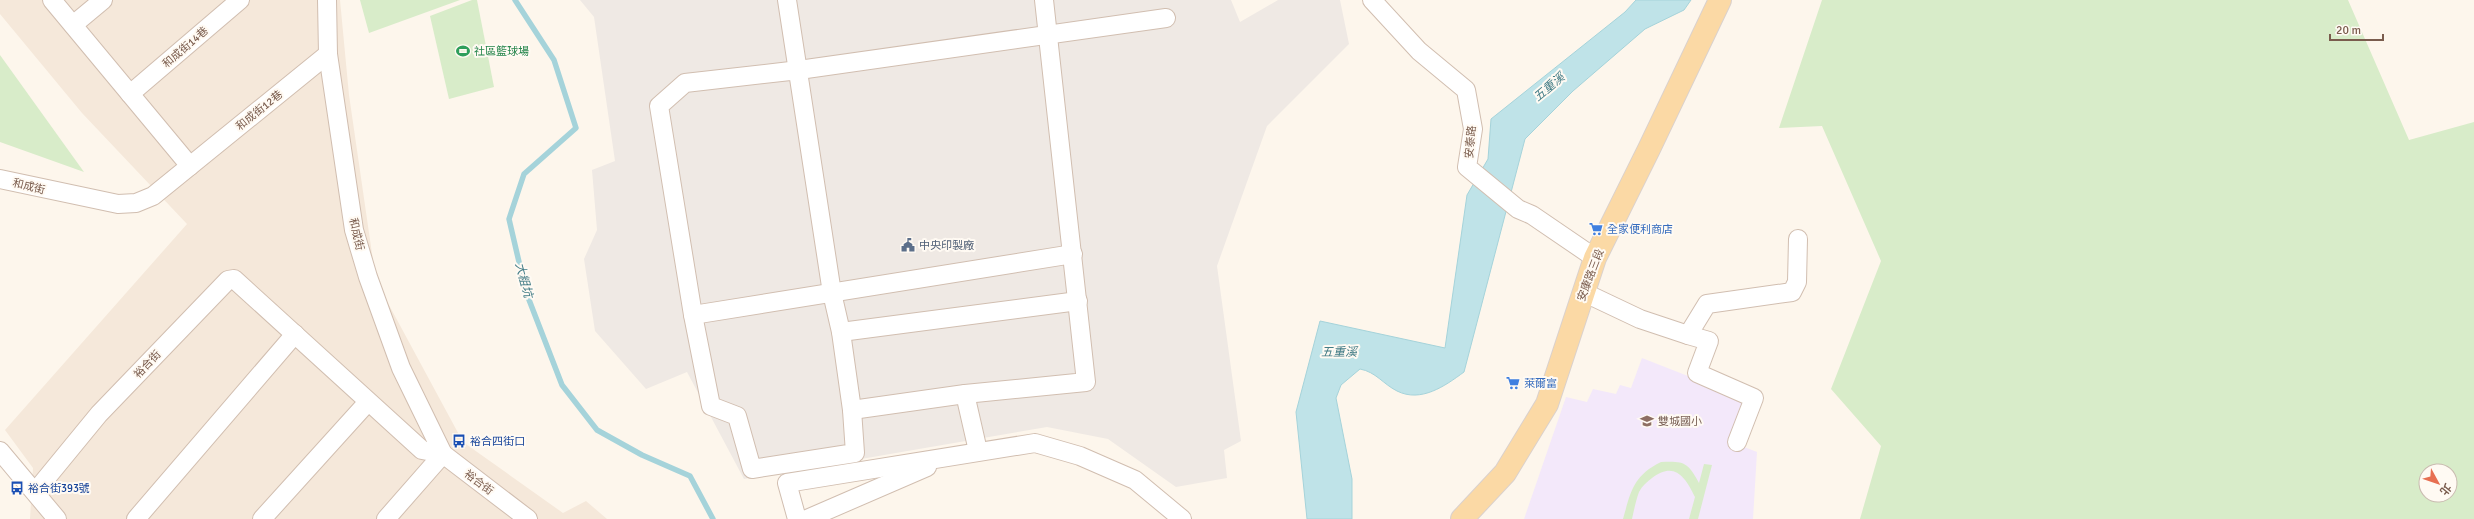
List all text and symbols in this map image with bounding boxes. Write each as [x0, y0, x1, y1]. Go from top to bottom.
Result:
scale bar [2330, 16, 2383, 42]
text: 20 m [2336, 23, 2361, 38]
street label: 和成街14巷 [160, 24, 211, 71]
sports icon: 社區籃球場 [455, 43, 471, 59]
place label: 社區籃球場 [474, 45, 529, 58]
water label: 五重溪 [1531, 69, 1569, 105]
street label: 和成街12巷 [234, 88, 285, 133]
street label: 安泰路 [1463, 125, 1478, 159]
street label: 和成街 [11, 176, 46, 197]
street label: 和成街 [346, 217, 367, 252]
supermarket icon: 全家便利商店 [1588, 221, 1604, 237]
place label: 全家便利商店 [1607, 223, 1673, 236]
public building icon: 中央印製廠 [900, 237, 916, 253]
place label: 中央印製廠 [919, 239, 974, 252]
street label: 安康路三段 [1575, 247, 1606, 303]
water label: 大粗坑 [512, 261, 536, 301]
water label: 五重溪 [1321, 345, 1359, 360]
street label: 裕合街 [131, 348, 163, 381]
supermarket icon: 萊爾富 [1505, 375, 1521, 391]
place label: 萊爾富 [1524, 377, 1557, 390]
school or university icon: 雙城國小 [1639, 413, 1655, 429]
place label: 雙城國小 [1658, 415, 1702, 428]
bus stop icon: 裕合四街口 [451, 433, 467, 449]
place label: 裕合四街口 [470, 435, 525, 448]
north arrow [2418, 463, 2458, 503]
street label: 裕合街 [462, 467, 496, 498]
bus stop icon: 裕合街393號 [9, 480, 25, 496]
text: 北 [2437, 481, 2454, 497]
place label: 裕合街393號 [28, 482, 90, 495]

